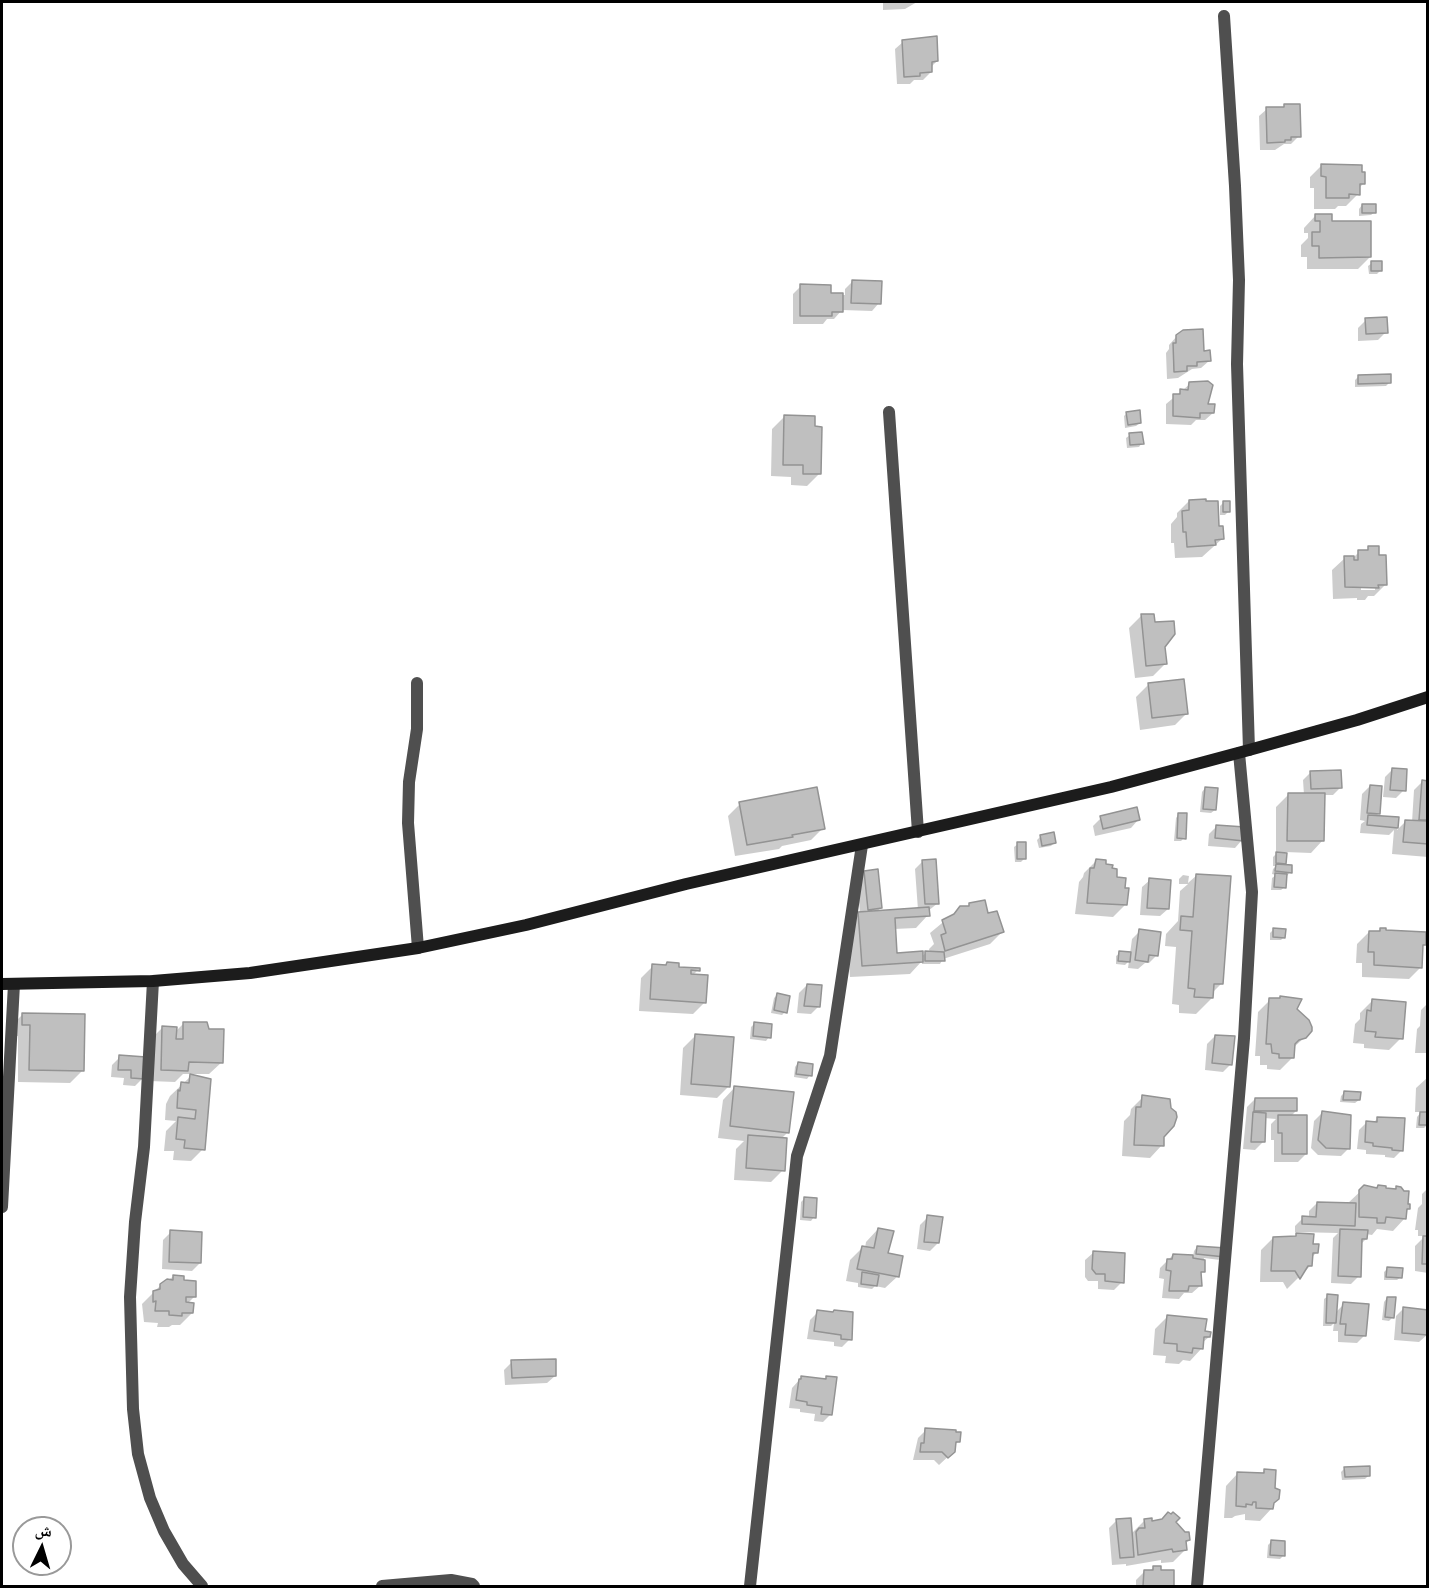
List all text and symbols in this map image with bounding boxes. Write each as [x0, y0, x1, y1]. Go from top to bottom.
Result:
north arrow [12, 1516, 72, 1576]
text: ش [34, 1520, 53, 1540]

